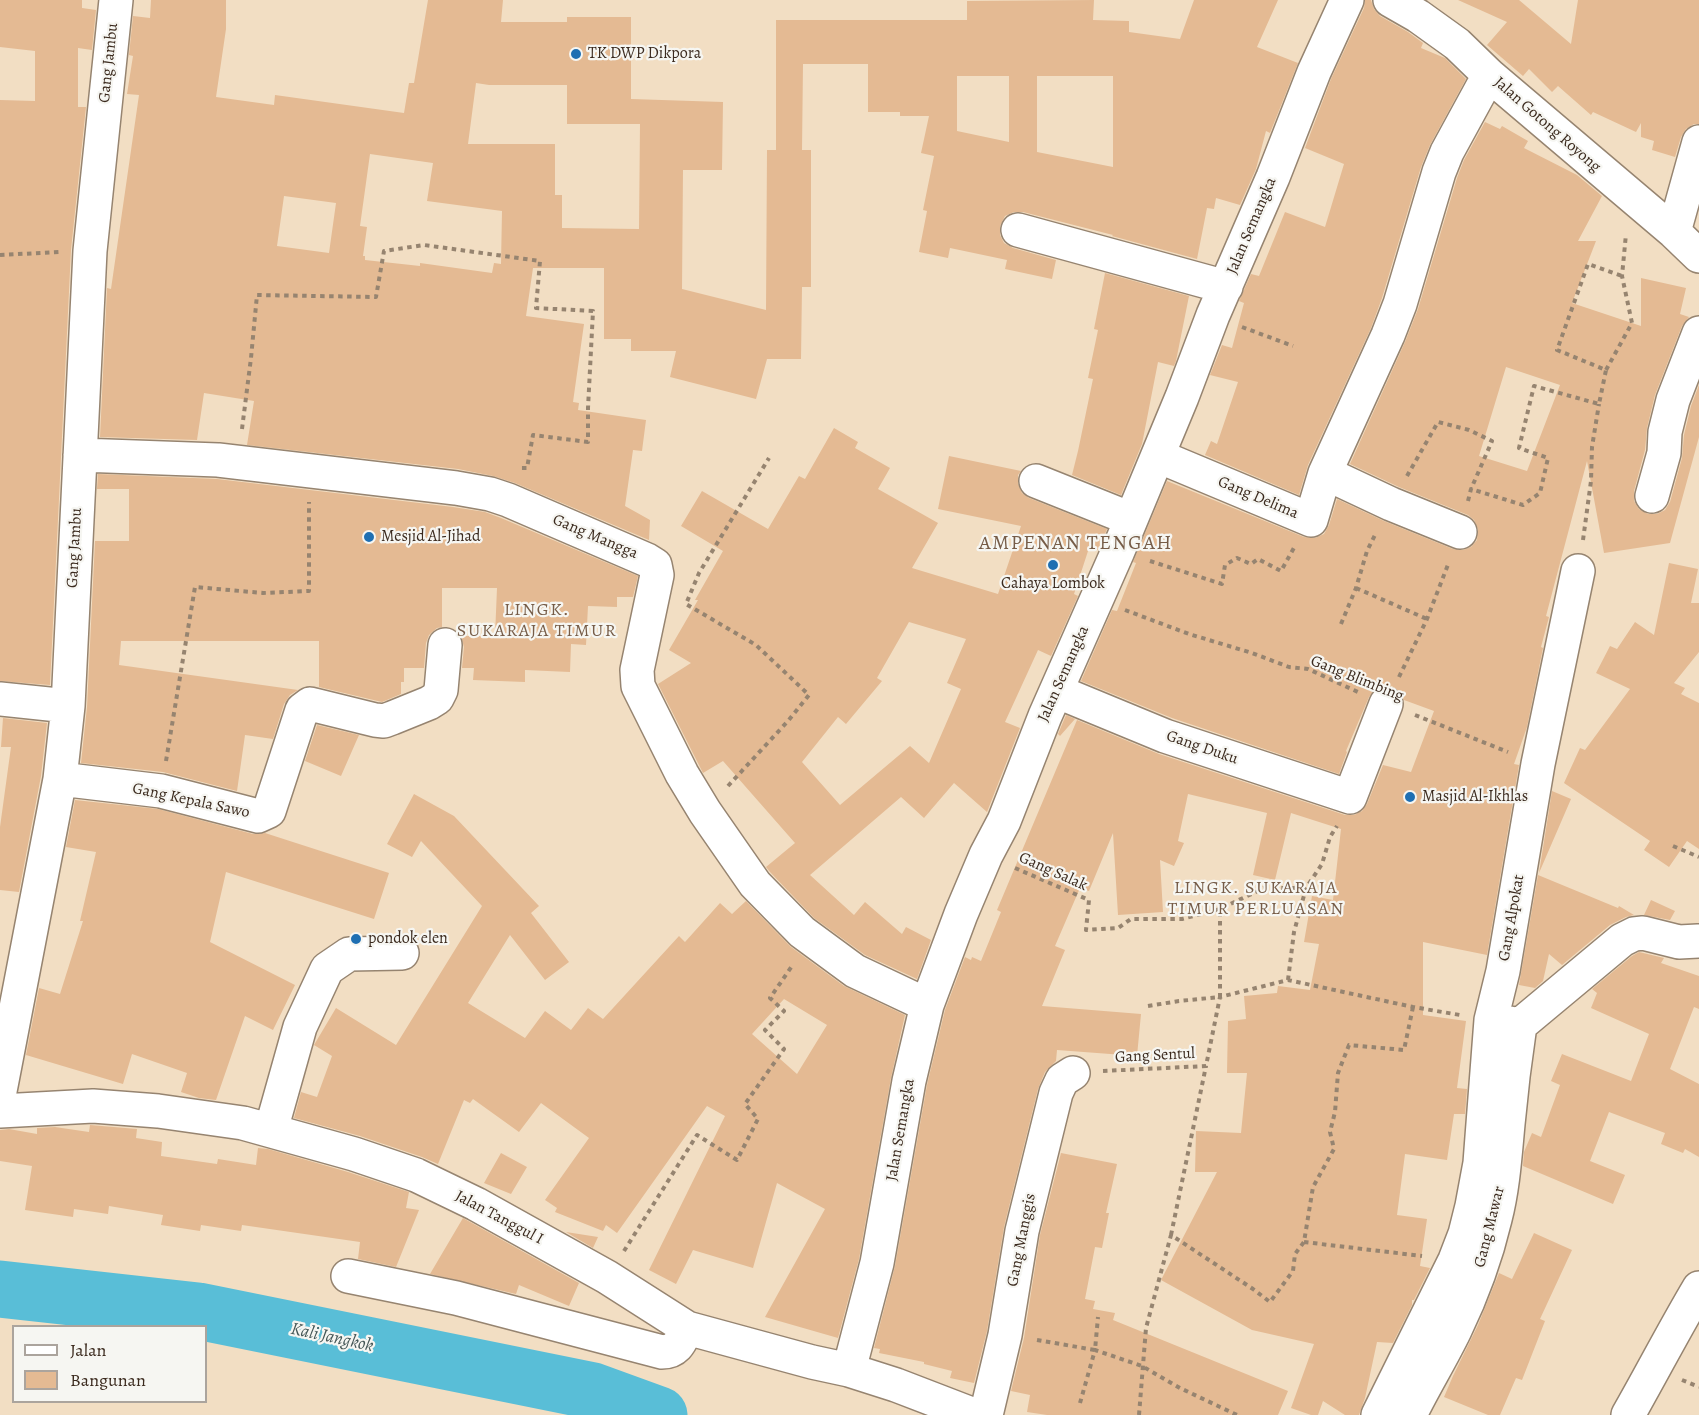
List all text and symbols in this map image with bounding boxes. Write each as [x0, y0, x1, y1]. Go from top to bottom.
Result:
street label: Gang Jambu [95, 22, 123, 104]
place label: TK DWP Dikpora [588, 44, 701, 64]
marker: TK DWP Dikpora [569, 47, 583, 61]
street label: Jalan Gotong Royong [1490, 73, 1604, 177]
street label: Jalan Semangka [1223, 175, 1281, 277]
street label: Gang Delima [1215, 472, 1301, 524]
street label: Gang Jambu [63, 507, 87, 589]
street label: Gang Mangga [549, 510, 641, 564]
place label: Mesjid Al-Jihad [381, 527, 481, 547]
marker: Mesjid Al-Jihad [362, 530, 376, 544]
district label: AMPENAN TENGAH [979, 532, 1173, 556]
marker: Cahaya Lombok [1046, 558, 1060, 572]
place label: Cahaya Lombok [1001, 574, 1105, 594]
district label: LINGK. SUKARAJA TIMUR [457, 600, 617, 642]
street label: Jalan Semangka [1034, 623, 1094, 725]
street label: Gang Blimbing [1308, 652, 1406, 706]
street label: Gang Duku [1164, 727, 1240, 769]
street label: Gang Kepala Sawo [131, 779, 251, 823]
place label: Masjid Al-Ikhlas [1422, 787, 1528, 807]
marker: Masjid Al-Ikhlas [1403, 790, 1417, 804]
street label: Gang Salak [1016, 848, 1090, 896]
street label: Gang Alpokat [1495, 873, 1529, 963]
district label: LINGK. SUKARAJA TIMUR PERLUASAN [1167, 878, 1345, 920]
place label: pondok elen [368, 929, 448, 949]
marker: pondok elen [349, 932, 363, 946]
street label: Gang Sentul [1115, 1044, 1195, 1068]
street label: Jalan Semangka [883, 1077, 919, 1183]
street label: Gang Mawar [1471, 1184, 1509, 1270]
street label: Jalan Tanggul I [452, 1187, 546, 1249]
street label: Gang Manggis [1004, 1192, 1040, 1288]
water label: Kali Jangkok [289, 1319, 375, 1357]
legend [12, 1325, 207, 1403]
text: Jalan [70, 1338, 106, 1362]
text: Bangunan [70, 1368, 146, 1392]

